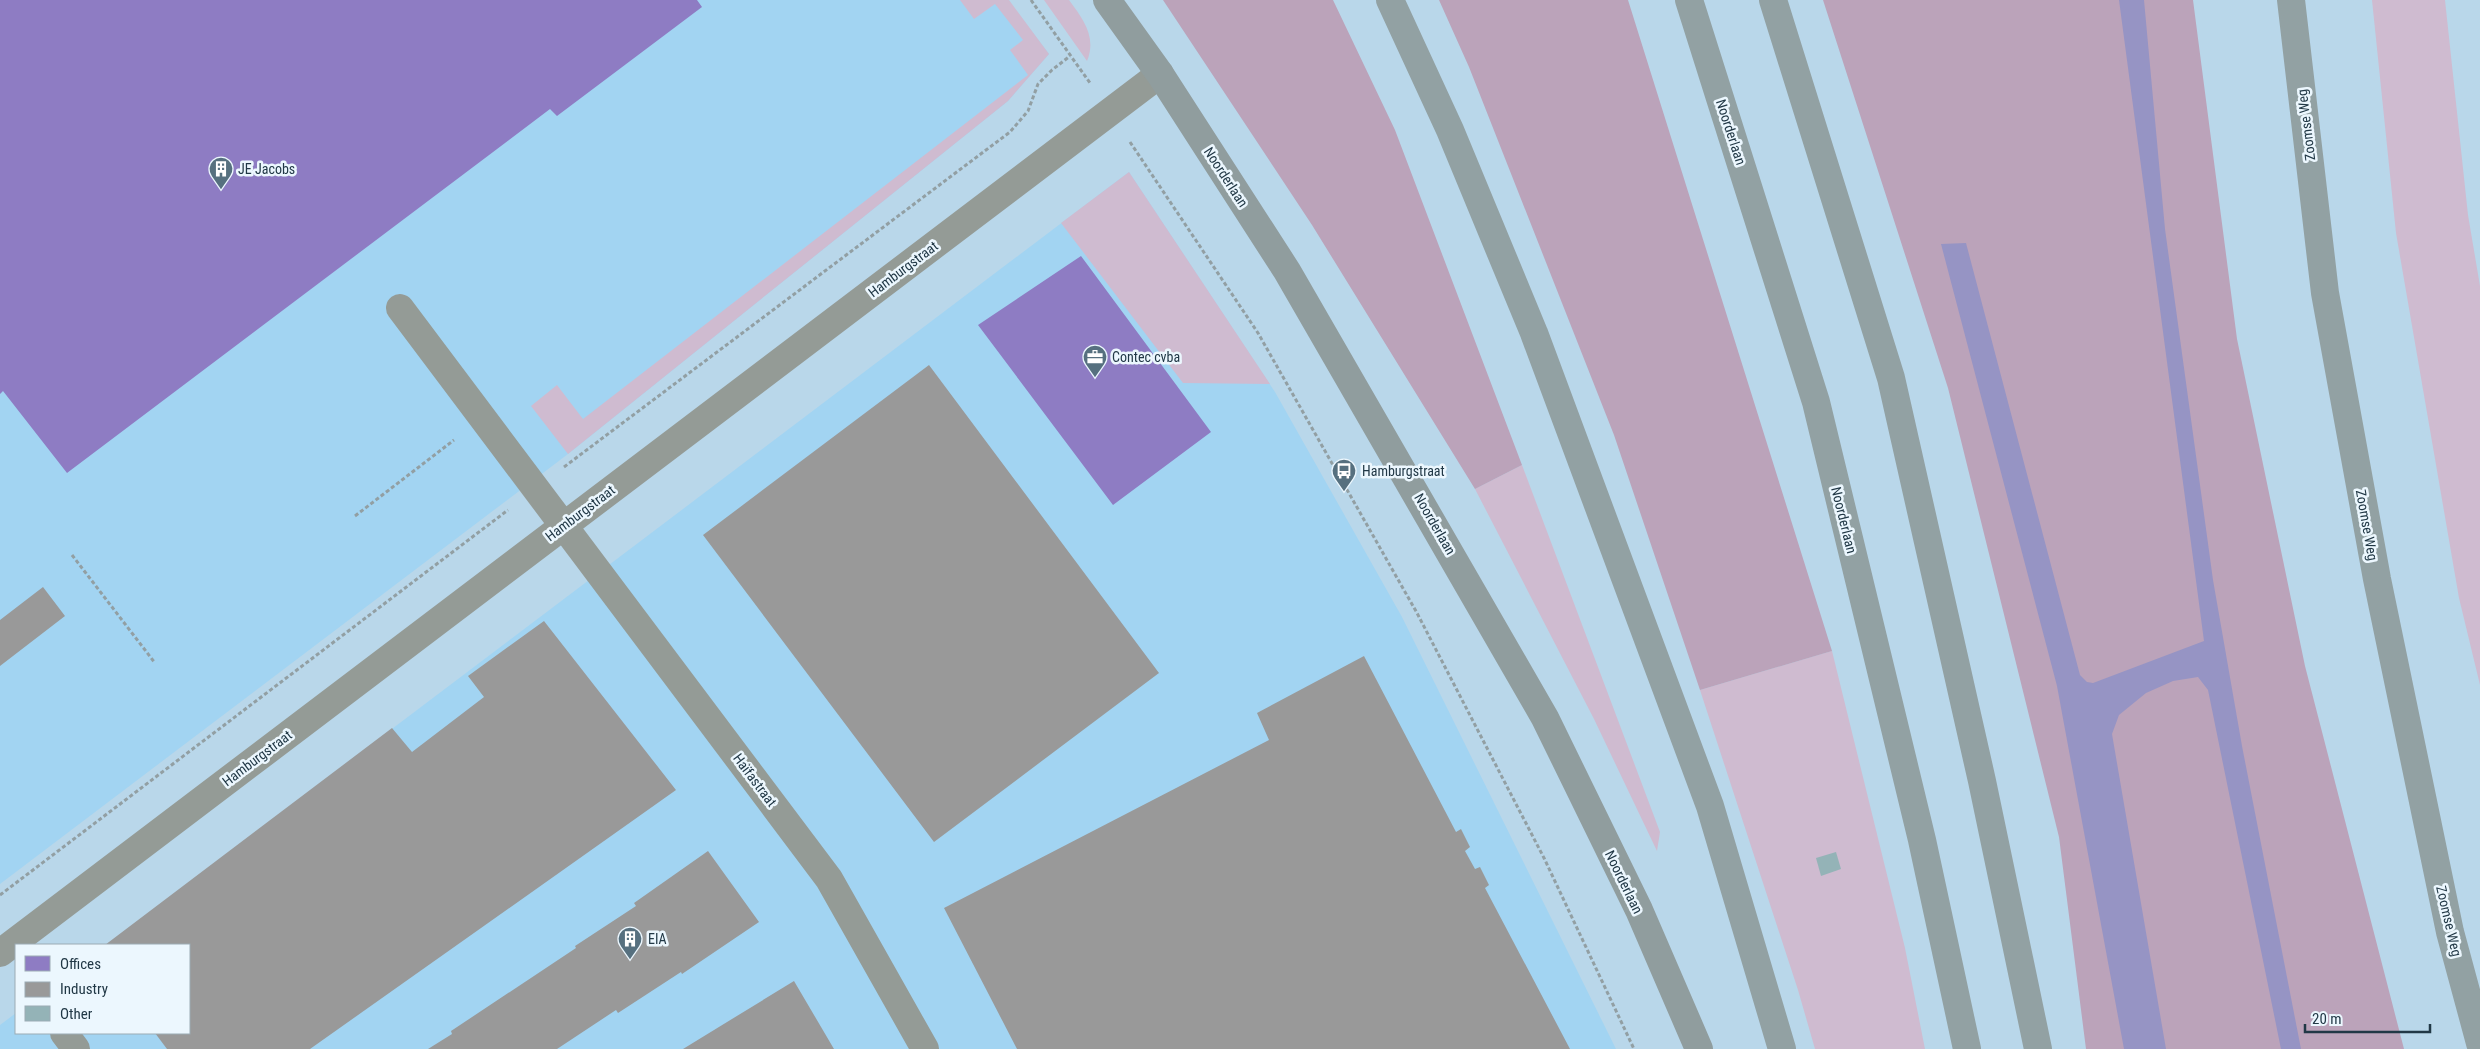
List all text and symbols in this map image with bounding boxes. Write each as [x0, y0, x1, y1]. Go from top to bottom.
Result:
street label: Zoomse Weg [2294, 88, 2318, 162]
street label: Noorderlaan [1713, 97, 1749, 167]
street label: Noorderlaan [1201, 144, 1251, 210]
building icon: JE Jacobs [208, 156, 234, 190]
place label: JE Jacobs [238, 161, 295, 177]
street label: Hamburgstraat [865, 238, 941, 300]
office icon: Contec cvba [1082, 344, 1108, 378]
place label: Contec cvba [1112, 349, 1180, 365]
bus stop icon: Hamburgstraat [1331, 458, 1357, 492]
place label: Hamburgstraat [1362, 463, 1445, 479]
street label: Hamburgstraat [542, 482, 618, 544]
street label: Noorderlaan [1828, 485, 1860, 555]
street label: Zoomse Weg [2353, 488, 2381, 562]
street label: Noorderlaan [1411, 491, 1459, 557]
street label: Hamburgstraat [219, 727, 295, 789]
street label: Haïfastraat [730, 750, 780, 810]
street label: Noorderlaan [1602, 848, 1646, 916]
street label: Zoomse Weg [2433, 884, 2465, 958]
building icon: EIA [617, 926, 643, 960]
place label: EIA [648, 931, 667, 947]
legend [15, 944, 190, 1034]
text: Offices [60, 955, 101, 973]
text: Industry [60, 980, 108, 998]
scale bar [2305, 1002, 2430, 1034]
text: Other [60, 1005, 93, 1023]
text: 20 m [2312, 1010, 2342, 1028]

